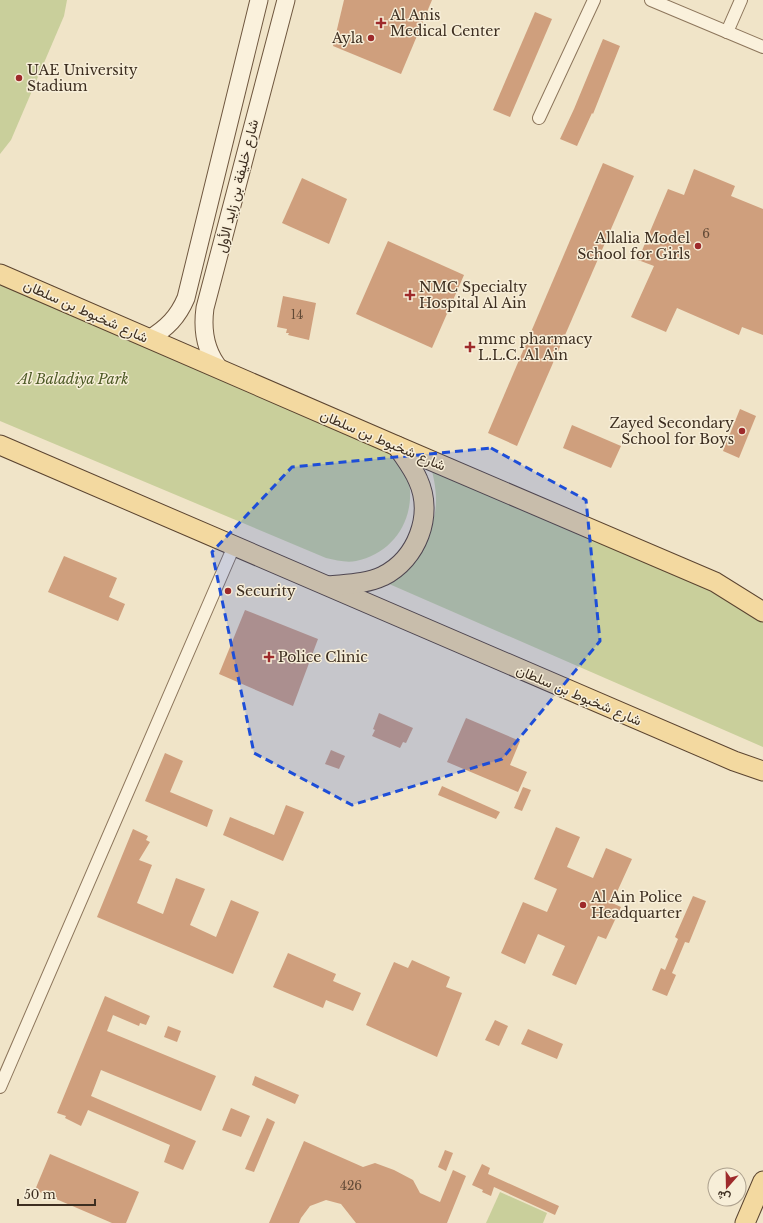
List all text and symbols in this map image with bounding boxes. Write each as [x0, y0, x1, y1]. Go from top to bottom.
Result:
place label: Al Anis Medical Center [389, 6, 500, 40]
marker: Al Anis Medical Center [375, 17, 387, 29]
place label: Ayla [331, 29, 363, 47]
marker: Ayla [366, 33, 376, 43]
place label: UAE University Stadium [27, 61, 138, 95]
marker: UAE University Stadium [14, 73, 24, 83]
street label: شارع خليفة بن زايد الأول [212, 117, 264, 255]
house number: 6 [702, 226, 710, 241]
place label: Allalia Model School for Girls [577, 229, 690, 263]
marker: Allalia Model School for Girls [693, 241, 703, 251]
street label: شارع شخبوط بن سلطان [20, 275, 151, 348]
place label: NMC Specialty Hospital Al Ain [419, 278, 527, 312]
marker: NMC Specialty Hospital Al Ain [404, 289, 416, 301]
house number: 14 [291, 307, 303, 322]
place label: mmc pharmacy L.L.C. Al Ain [478, 330, 592, 364]
marker: mmc pharmacy L.L.C. Al Ain [465, 342, 475, 352]
park label: Al Baladiya Park [16, 370, 128, 388]
street label: شارع شخبوط بن سلطان [317, 405, 448, 476]
place label: Zayed Secondary School for Boys [609, 414, 734, 448]
marker: Zayed Secondary School for Boys [737, 426, 747, 436]
place label: Security [236, 582, 296, 600]
marker: Security [223, 586, 233, 596]
place label: Police Clinic [278, 648, 368, 666]
marker: Police Clinic [263, 651, 275, 663]
street label: شارع شخبوط بن سلطان [513, 660, 644, 731]
place label: Al Ain Police Headquarter [590, 888, 682, 922]
marker: Al Ain Police Headquarter [578, 900, 588, 910]
north arrow [707, 1167, 747, 1207]
house number: 426 [340, 1178, 362, 1193]
scale bar [18, 1181, 95, 1207]
text: 50 m [24, 1187, 56, 1202]
text: ش [715, 1188, 732, 1205]

